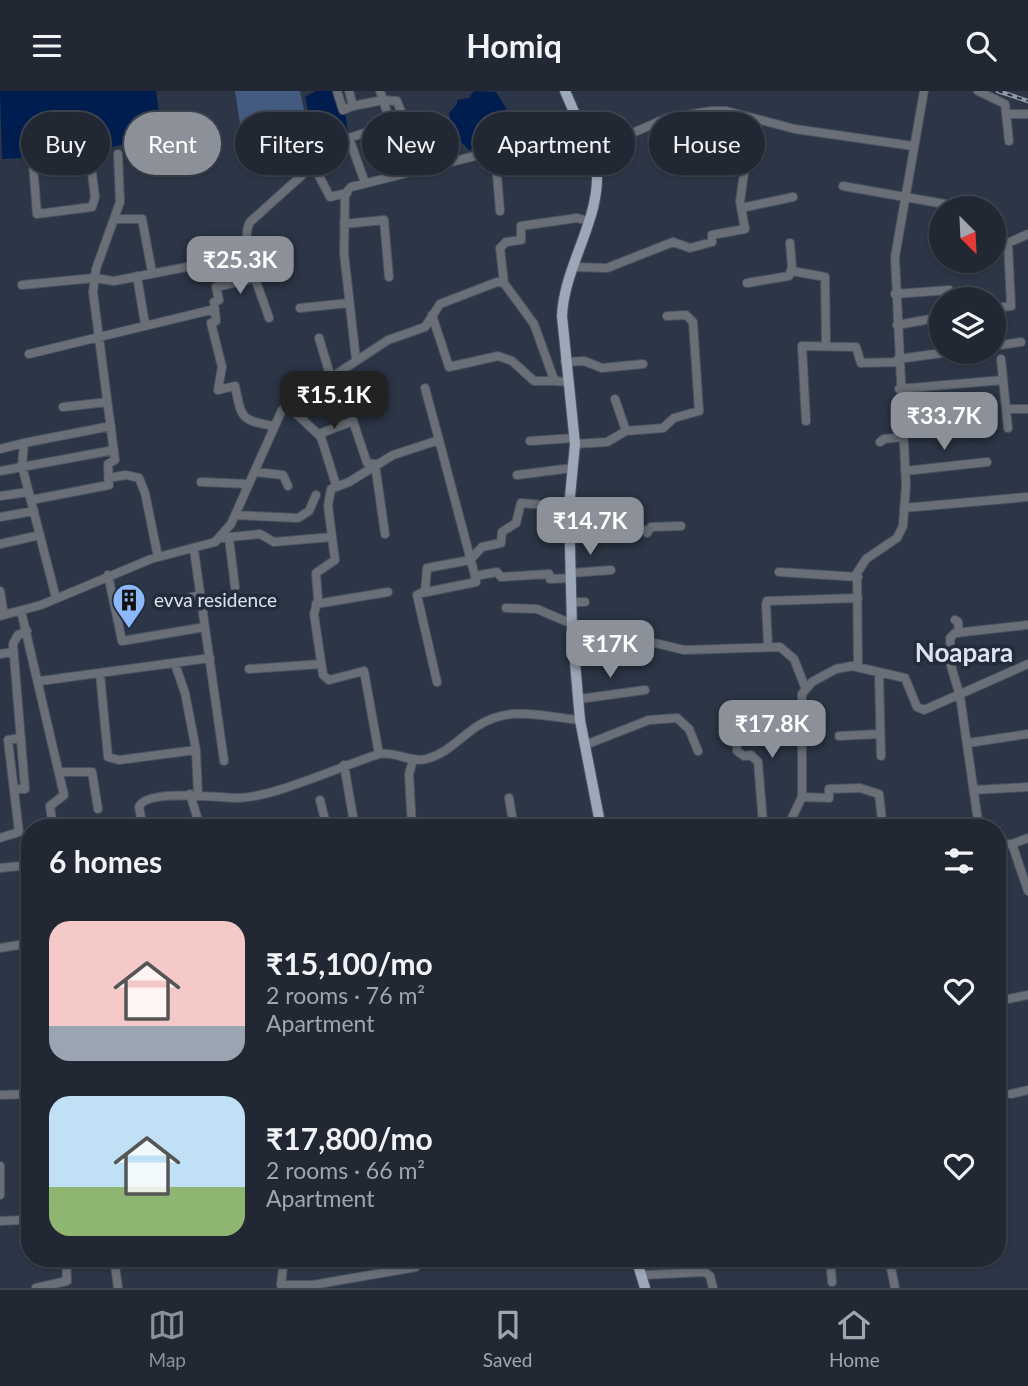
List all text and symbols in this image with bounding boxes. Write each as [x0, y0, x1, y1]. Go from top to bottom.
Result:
text: Homiq [466, 26, 562, 65]
icon: menu [28, 27, 66, 65]
icon: search [962, 27, 1000, 65]
chip: Buy [21, 112, 110, 175]
chip: Rent [124, 112, 221, 175]
chip: Filters [235, 112, 348, 175]
chip: New [362, 112, 459, 175]
chip: Apartment [473, 112, 635, 175]
chip: House [649, 112, 765, 175]
north arrow [929, 196, 1006, 273]
map controls [929, 196, 1006, 364]
pin: ₹25.3K [183, 237, 297, 296]
text: ₹25.3K [203, 245, 277, 273]
button: layers [929, 287, 1006, 364]
pin: ₹15.1K [277, 371, 391, 431]
text: ₹15.1K [297, 380, 371, 408]
pin: ₹33.7K [887, 393, 1001, 452]
text: ₹33.7K [907, 401, 981, 429]
pin: ₹14.7K [533, 497, 647, 557]
text: ₹14.7K [553, 506, 627, 534]
building icon: evva residence [110, 581, 148, 630]
place label: evva residence [154, 588, 277, 611]
pin: ₹17K [569, 621, 651, 680]
text: ₹17K [582, 629, 638, 657]
district label: Noapara [915, 636, 1013, 668]
pin: ₹17.8K [715, 701, 829, 760]
text: ₹17.8K [735, 709, 809, 737]
icon: filters [940, 842, 978, 880]
text: 6 homes [49, 843, 162, 879]
text: ₹15,100/mo [266, 945, 433, 981]
icon: home [105, 949, 189, 1033]
icon: heart [940, 972, 978, 1010]
text: 2 rooms · 76 m² [266, 981, 425, 1009]
text: Apartment [266, 1009, 374, 1037]
text: ₹17,800/mo [266, 1120, 433, 1156]
icon: home [105, 1124, 189, 1208]
icon: heart [940, 1147, 978, 1185]
text: 2 rooms · 66 m² [266, 1156, 425, 1184]
text: Apartment [266, 1184, 374, 1212]
tab: Map [148, 1306, 186, 1371]
tab: Saved [483, 1306, 532, 1371]
tab: Home [829, 1306, 880, 1371]

